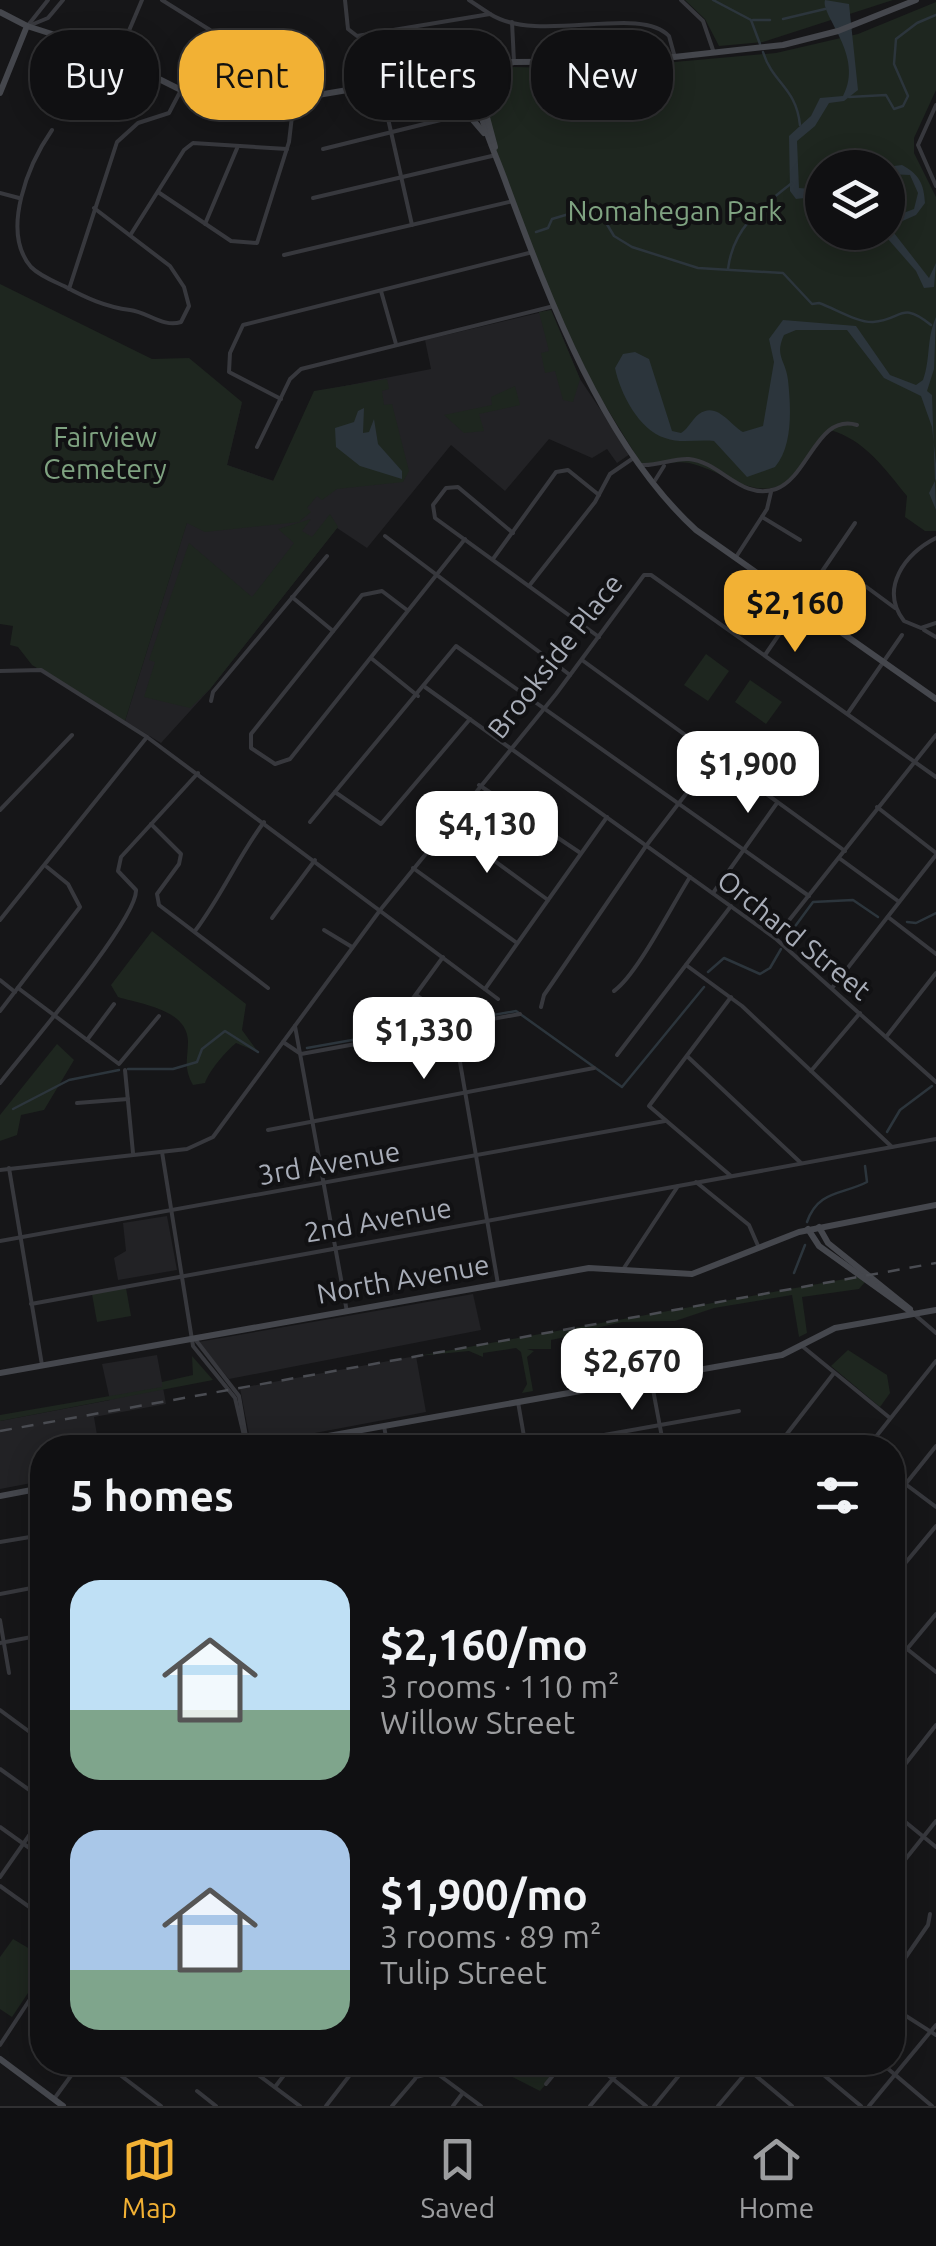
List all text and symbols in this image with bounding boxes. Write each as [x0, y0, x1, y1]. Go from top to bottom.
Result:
chip: Buy [30, 30, 159, 120]
chip: Rent [179, 30, 324, 120]
chip: Filters [344, 30, 511, 120]
chip: New [531, 30, 673, 120]
map controls [805, 150, 905, 250]
button: layers [805, 150, 905, 250]
park label: Nomahegan Park [568, 195, 782, 226]
park label: Fairview Cemetery [43, 421, 167, 484]
street label: Brookside Place [481, 568, 628, 744]
pin: $2,160 [714, 570, 876, 655]
text: $2,160 [746, 584, 844, 620]
pin: $1,900 [667, 731, 829, 816]
text: $1,900 [699, 745, 797, 781]
pin: $4,130 [406, 791, 568, 876]
text: $4,130 [438, 805, 536, 841]
street label: Orchard Street [712, 864, 877, 1006]
pin: $1,330 [343, 997, 505, 1082]
text: $1,330 [375, 1011, 473, 1047]
street label: 3rd Avenue [256, 1135, 402, 1190]
street label: 2nd Avenue [302, 1191, 454, 1248]
street label: North Avenue [314, 1248, 492, 1309]
pin: $2,670 [551, 1328, 713, 1413]
text: $2,670 [583, 1342, 681, 1378]
icon: filters [810, 1468, 865, 1523]
text: 5 homes [70, 1472, 234, 1519]
icon: home [150, 1620, 270, 1740]
text: $2,160/mo [380, 1621, 588, 1668]
text: 3 rooms · 110 m² [380, 1668, 620, 1704]
text: Willow Street [380, 1704, 575, 1740]
icon: home [150, 1870, 270, 1990]
text: $1,900/mo [380, 1871, 588, 1918]
text: 3 rooms · 89 m² [380, 1918, 601, 1954]
text: Tulip Street [380, 1954, 547, 1990]
tab: Map [122, 2132, 177, 2223]
tab: Saved [421, 2132, 495, 2223]
tab: Home [739, 2132, 814, 2223]

